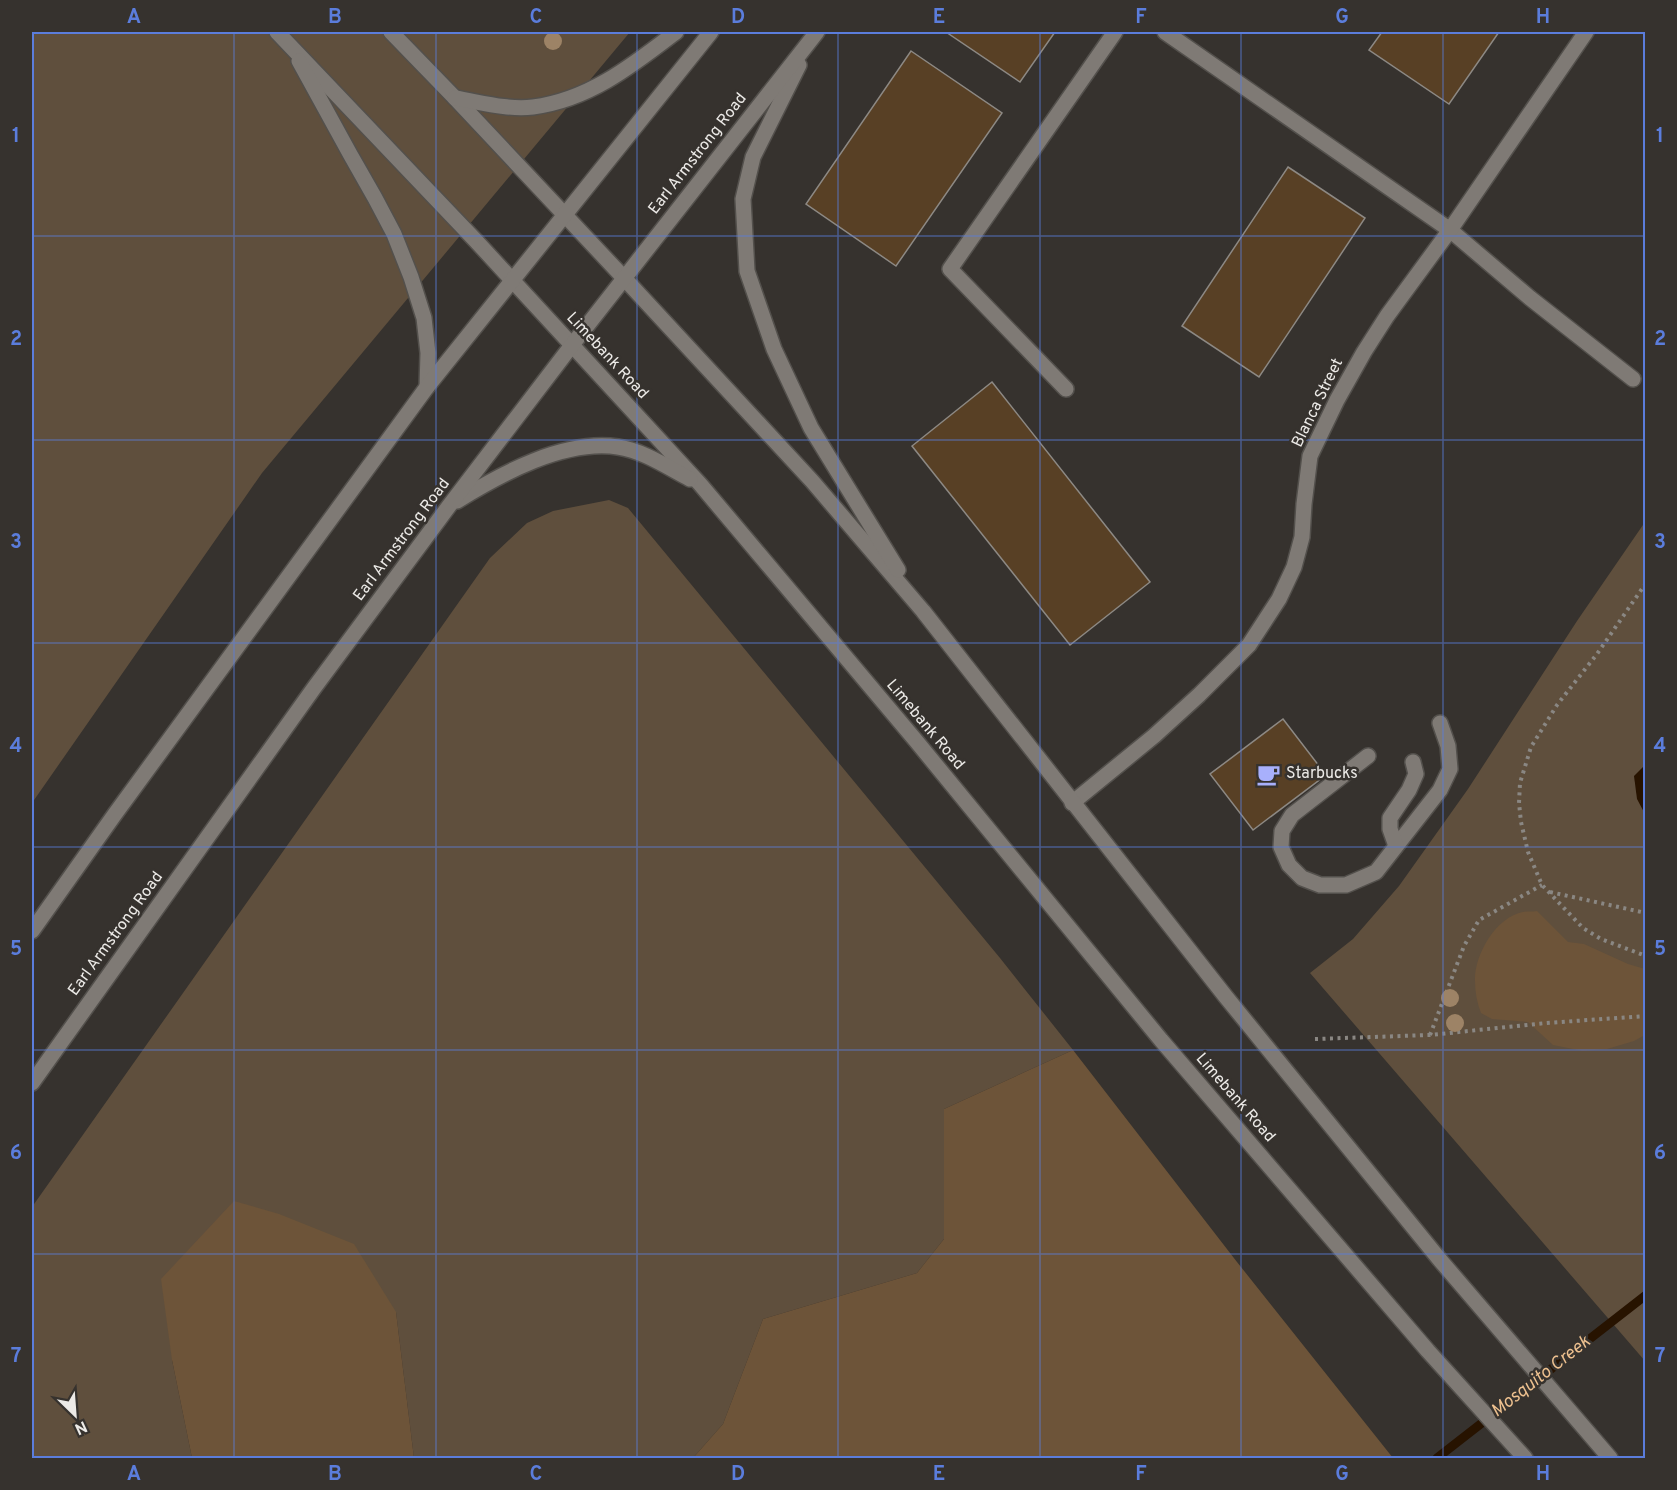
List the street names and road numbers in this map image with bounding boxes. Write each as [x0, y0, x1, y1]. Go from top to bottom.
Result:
street label: Earl Armstrong Road [644, 89, 752, 219]
street label: Limebank Road [562, 308, 652, 404]
street label: Blanca Street [1288, 355, 1348, 451]
street label: Earl Armstrong Road [349, 475, 455, 605]
street label: Limebank Road [881, 676, 969, 774]
street label: Earl Armstrong Road [64, 868, 168, 1000]
street label: Limebank Road [1191, 1049, 1279, 1147]

